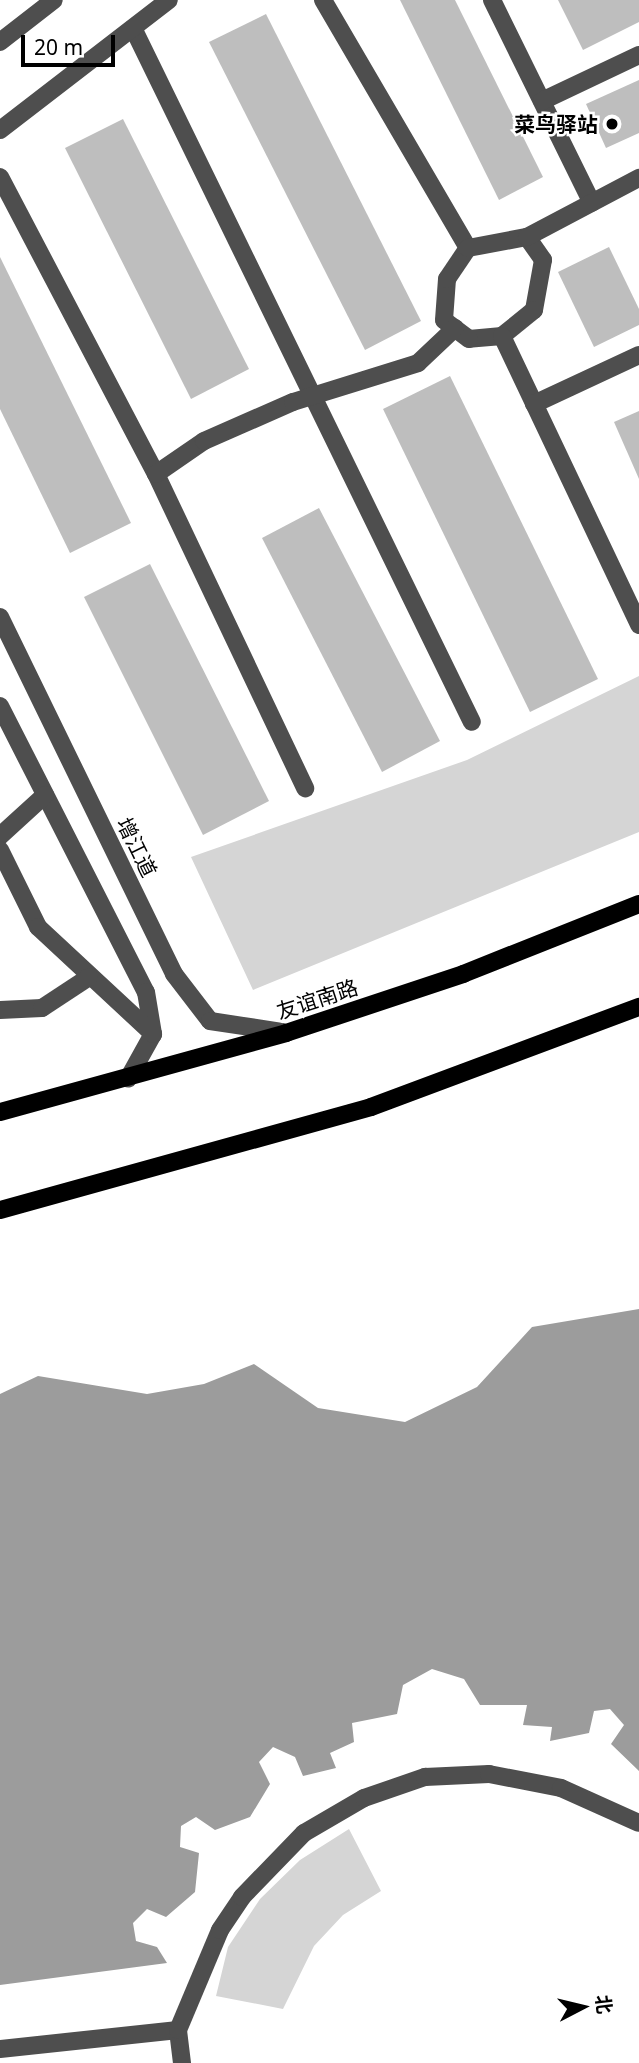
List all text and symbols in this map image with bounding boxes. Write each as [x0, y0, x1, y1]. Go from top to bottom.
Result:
scale bar [24, 21, 119, 65]
text: 20 m [34, 33, 83, 61]
place label: 菜鸟驿站 [514, 111, 598, 137]
marker: 菜鸟驿站 [604, 116, 620, 132]
street label: 增江道 [112, 813, 162, 881]
street label: 友谊南路 [273, 974, 361, 1024]
north arrow [548, 1972, 618, 2042]
text: 北 [590, 1993, 618, 2015]

